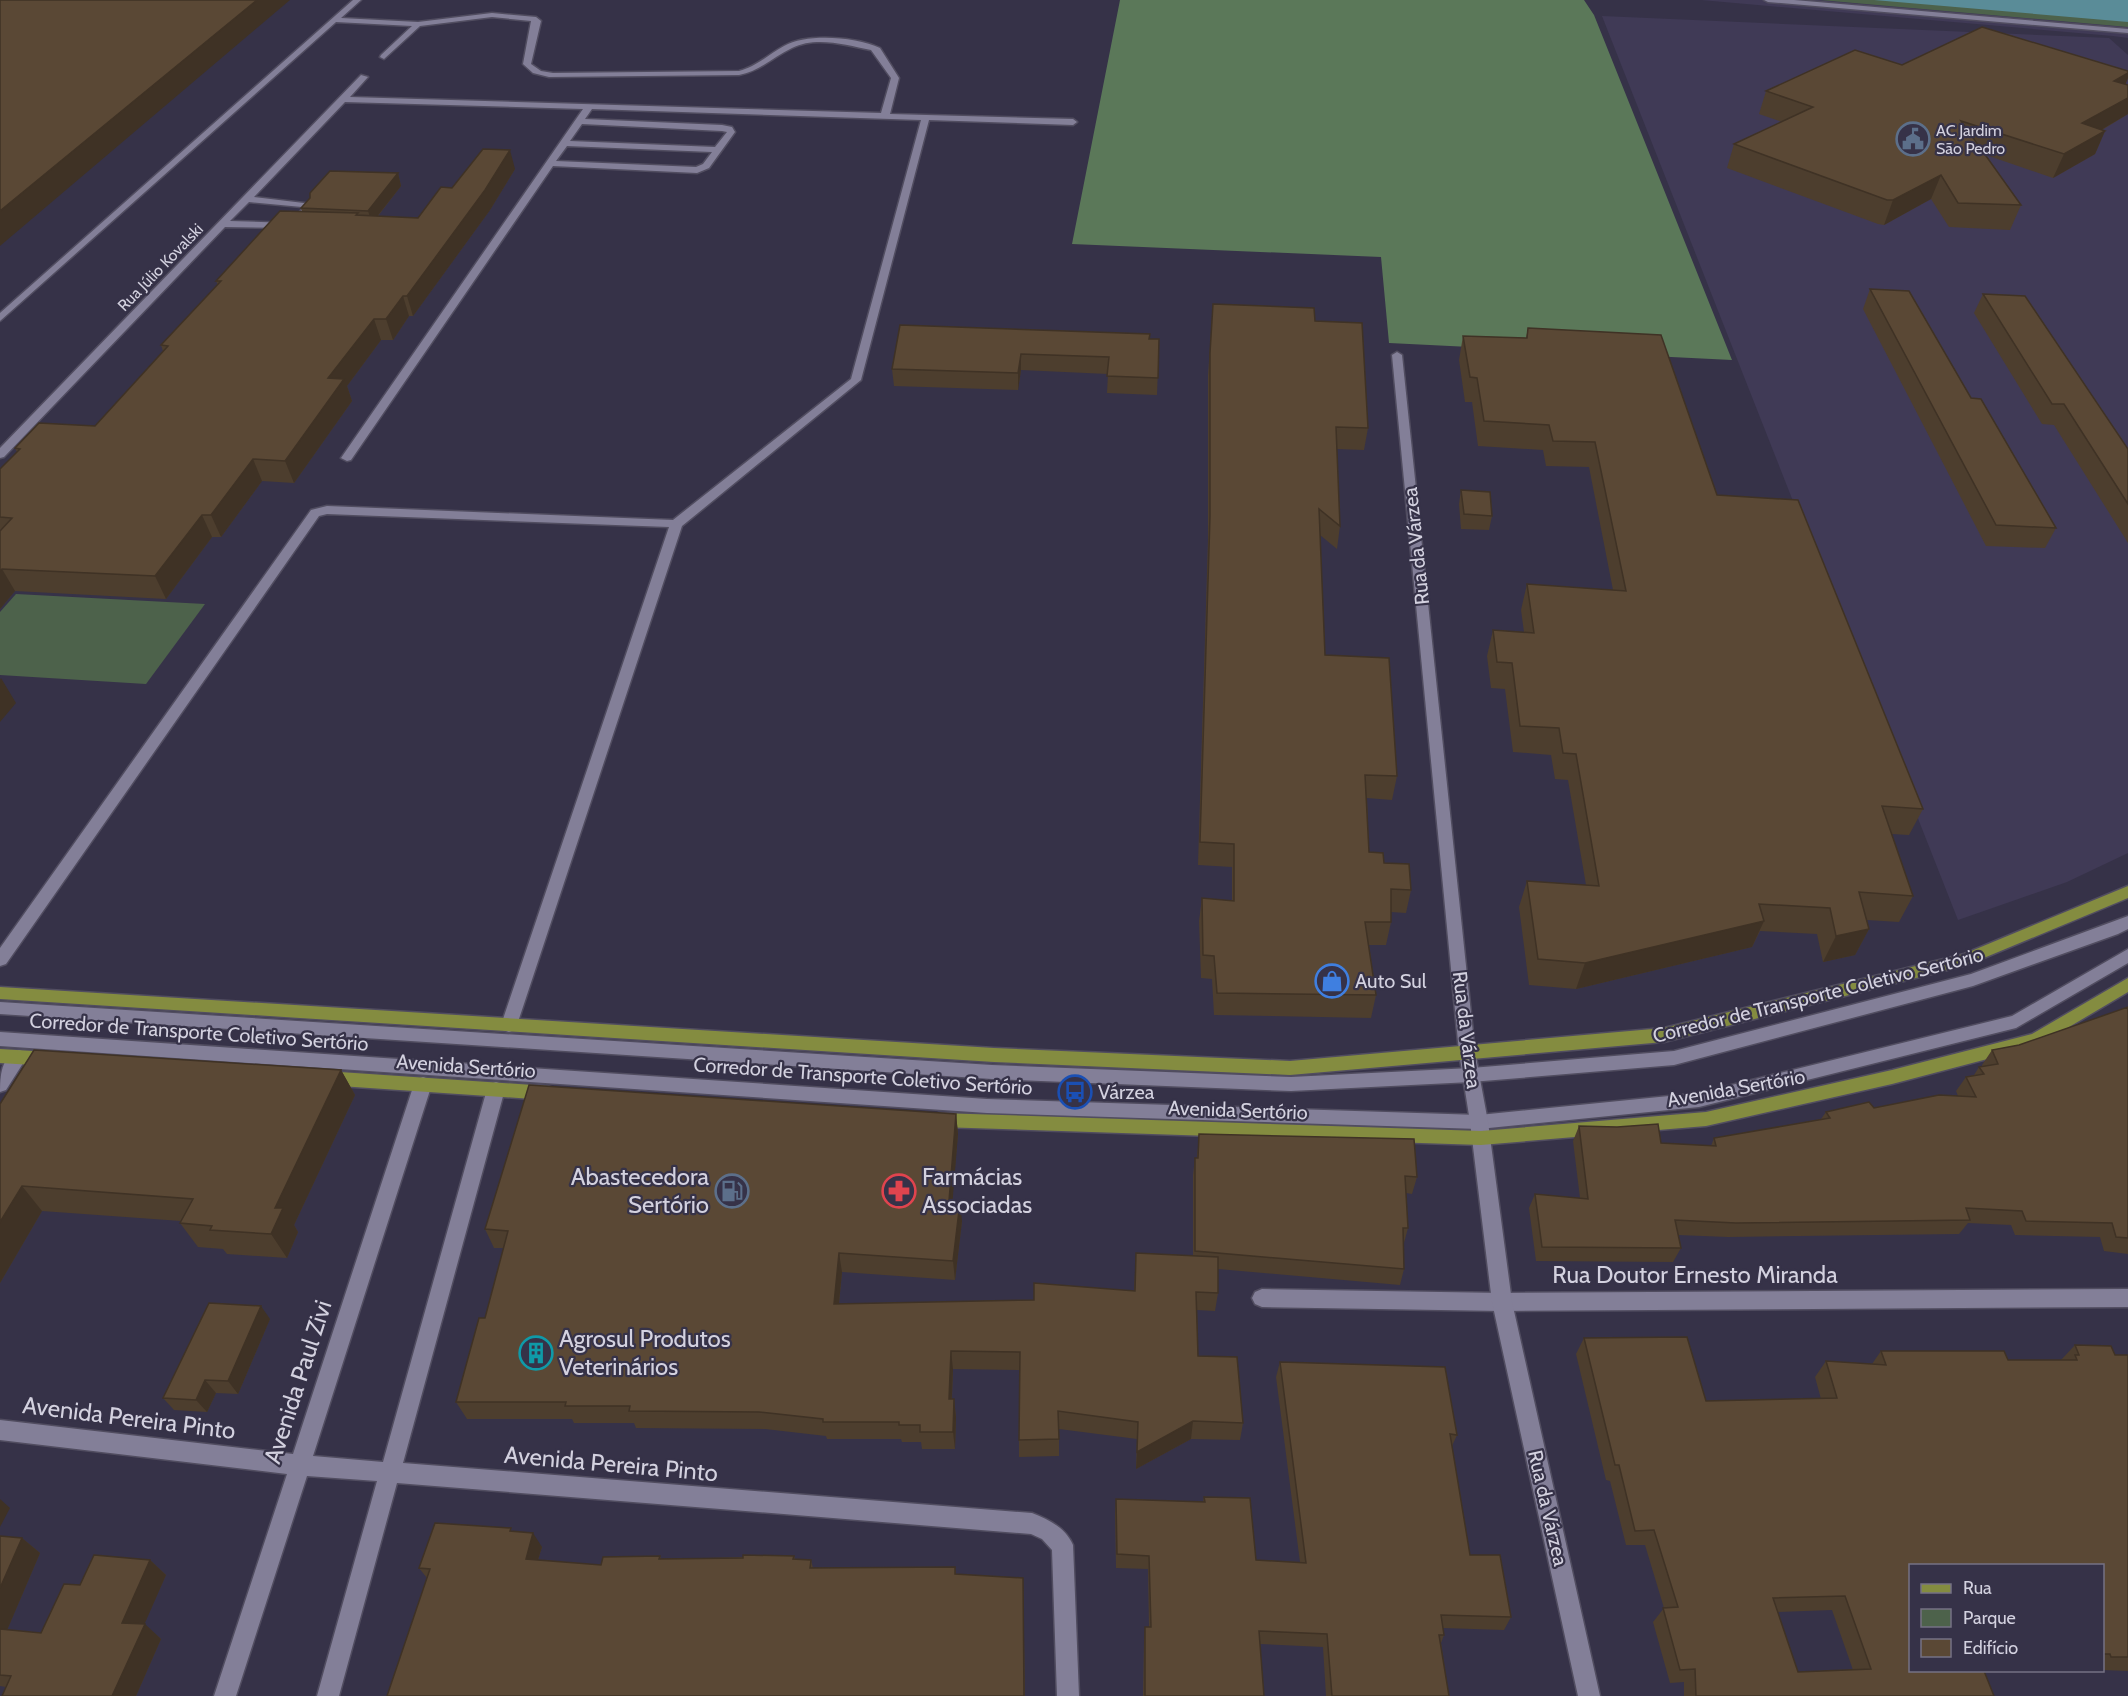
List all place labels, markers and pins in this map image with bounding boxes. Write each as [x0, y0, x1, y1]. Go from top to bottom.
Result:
public building icon: AC Jardim São Pedro [1895, 121, 1931, 157]
place label: AC Jardim São Pedro [1936, 121, 2005, 158]
shop icon: Auto Sul [1314, 963, 1350, 999]
place label: Auto Sul [1355, 969, 1427, 993]
bus stop icon: Várzea [1057, 1074, 1093, 1110]
place label: Várzea [1098, 1080, 1155, 1104]
place label: Abastecedora Sertório [571, 1162, 709, 1219]
place label: Farmácias Associadas [922, 1162, 1032, 1219]
fuel station icon: Abastecedora Sertório [714, 1173, 750, 1209]
pharmacy icon: Farmácias Associadas [881, 1173, 917, 1209]
place label: Agrosul Produtos Veterinários [559, 1324, 731, 1381]
building icon: Agrosul Produtos Veterinários [518, 1335, 554, 1371]

